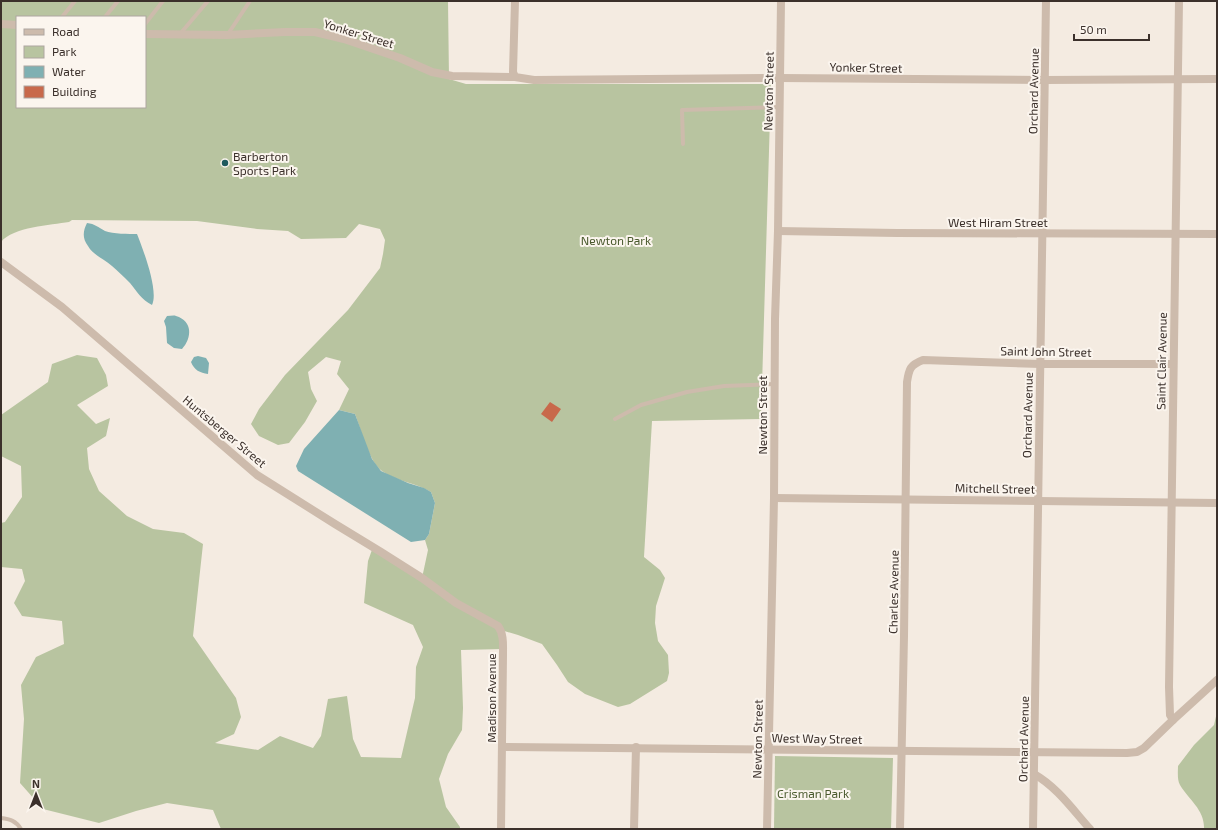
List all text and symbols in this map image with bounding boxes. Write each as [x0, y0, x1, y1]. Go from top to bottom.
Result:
legend [16, 16, 146, 108]
street label: Yonker Street [322, 16, 396, 50]
scale bar [1074, 16, 1149, 42]
text: 50 m [1080, 22, 1107, 36]
text: Road [52, 24, 80, 38]
text: Park [52, 44, 77, 58]
street label: Orchard Avenue [1025, 48, 1041, 134]
street label: Newton Street [760, 51, 776, 131]
street label: Yonker Street [829, 59, 903, 75]
text: Water [52, 64, 86, 78]
text: Building [52, 84, 97, 98]
place label: Barberton Sports Park [233, 149, 296, 177]
marker: Barberton Sports Park [220, 158, 230, 168]
street label: West Hiram Street [948, 215, 1048, 229]
park label: Newton Park [581, 233, 651, 247]
street label: Saint Clair Avenue [1153, 312, 1169, 410]
street label: Saint John Street [1000, 343, 1092, 359]
street label: Orchard Avenue [1019, 372, 1035, 458]
street label: Newton Street [755, 375, 769, 455]
street label: Huntsberger Street [181, 392, 270, 470]
street label: Mitchell Street [955, 480, 1036, 496]
street label: Charles Avenue [885, 550, 901, 634]
street label: Madison Avenue [484, 653, 498, 743]
street label: Orchard Avenue [1015, 696, 1031, 782]
street label: Newton Street [749, 699, 765, 779]
street label: West Way Street [772, 730, 863, 746]
north arrow [16, 774, 56, 814]
text: N [32, 777, 40, 790]
park label: Crisman Park [777, 786, 849, 800]

